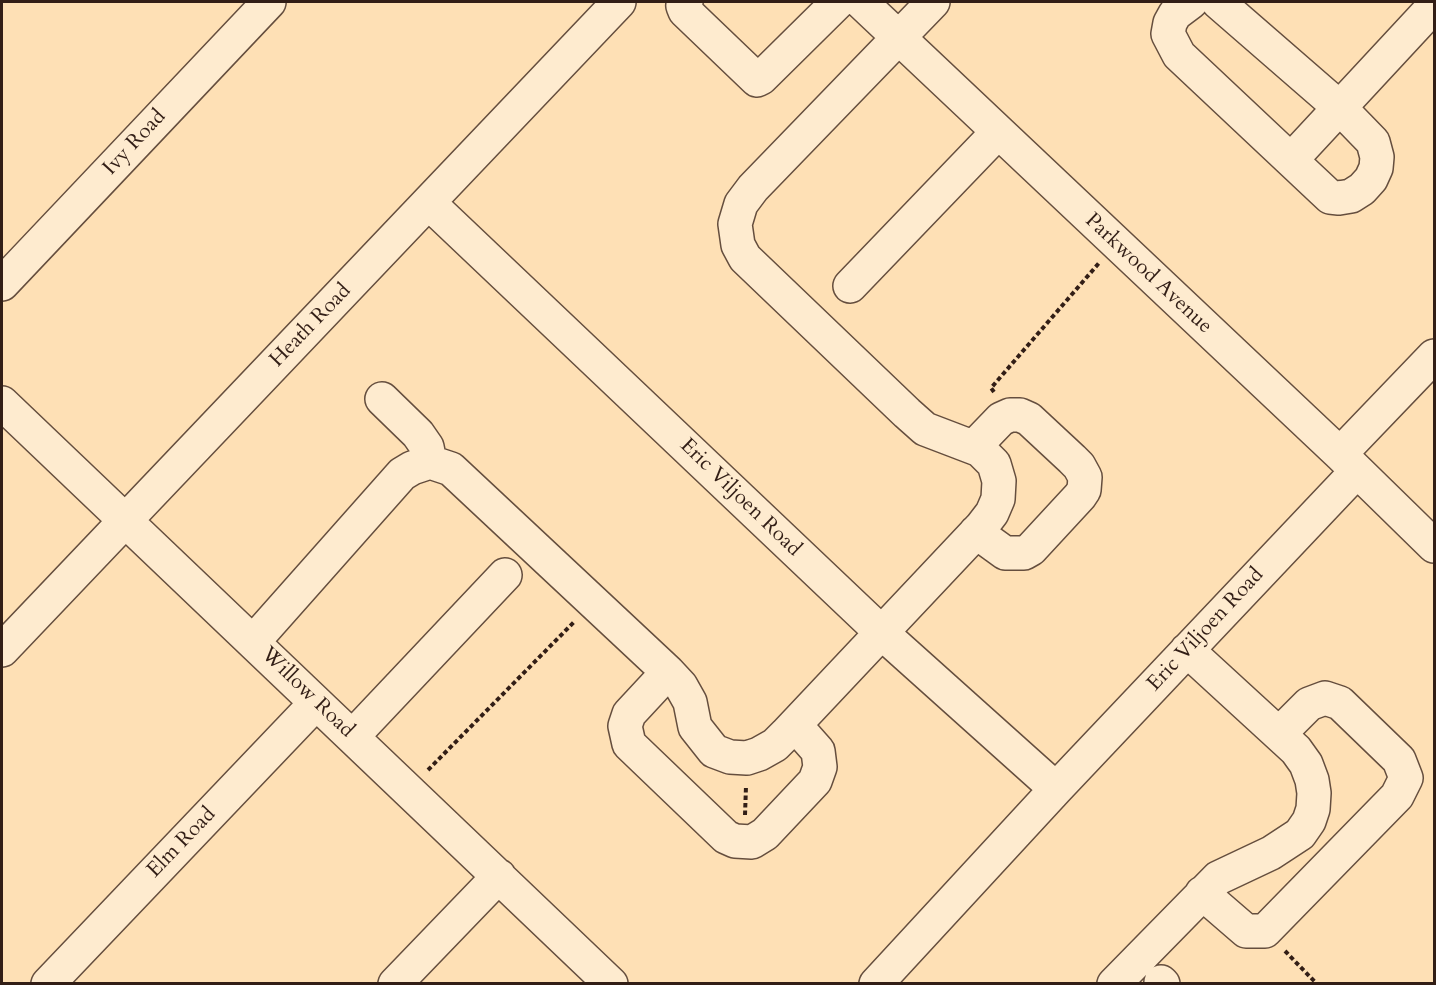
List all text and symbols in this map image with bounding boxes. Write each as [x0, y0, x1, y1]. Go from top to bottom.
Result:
street label: Ivy Road [98, 105, 172, 181]
street label: Parkwood Avenue [1079, 209, 1217, 339]
street label: Heath Road [265, 279, 357, 373]
street label: Eric Viljoen Road [674, 434, 806, 562]
street label: Eric Viljoen Road [1143, 563, 1269, 697]
street label: Willow Road [255, 642, 359, 744]
street label: Elm Road [142, 803, 222, 883]

